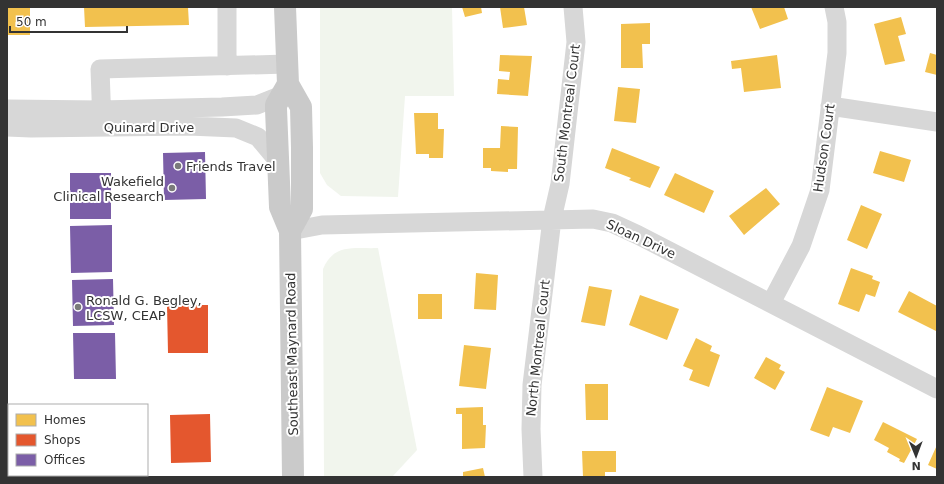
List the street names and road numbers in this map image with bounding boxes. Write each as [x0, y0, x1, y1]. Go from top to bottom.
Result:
street label: South Montreal Court [551, 43, 583, 183]
street label: Hudson Court [810, 103, 838, 193]
street label: Quinard Drive [104, 120, 194, 135]
street label: Sloan Drive [604, 216, 678, 262]
street label: Southeast Maynard Road [283, 272, 301, 436]
street label: North Montreal Court [523, 279, 553, 417]

